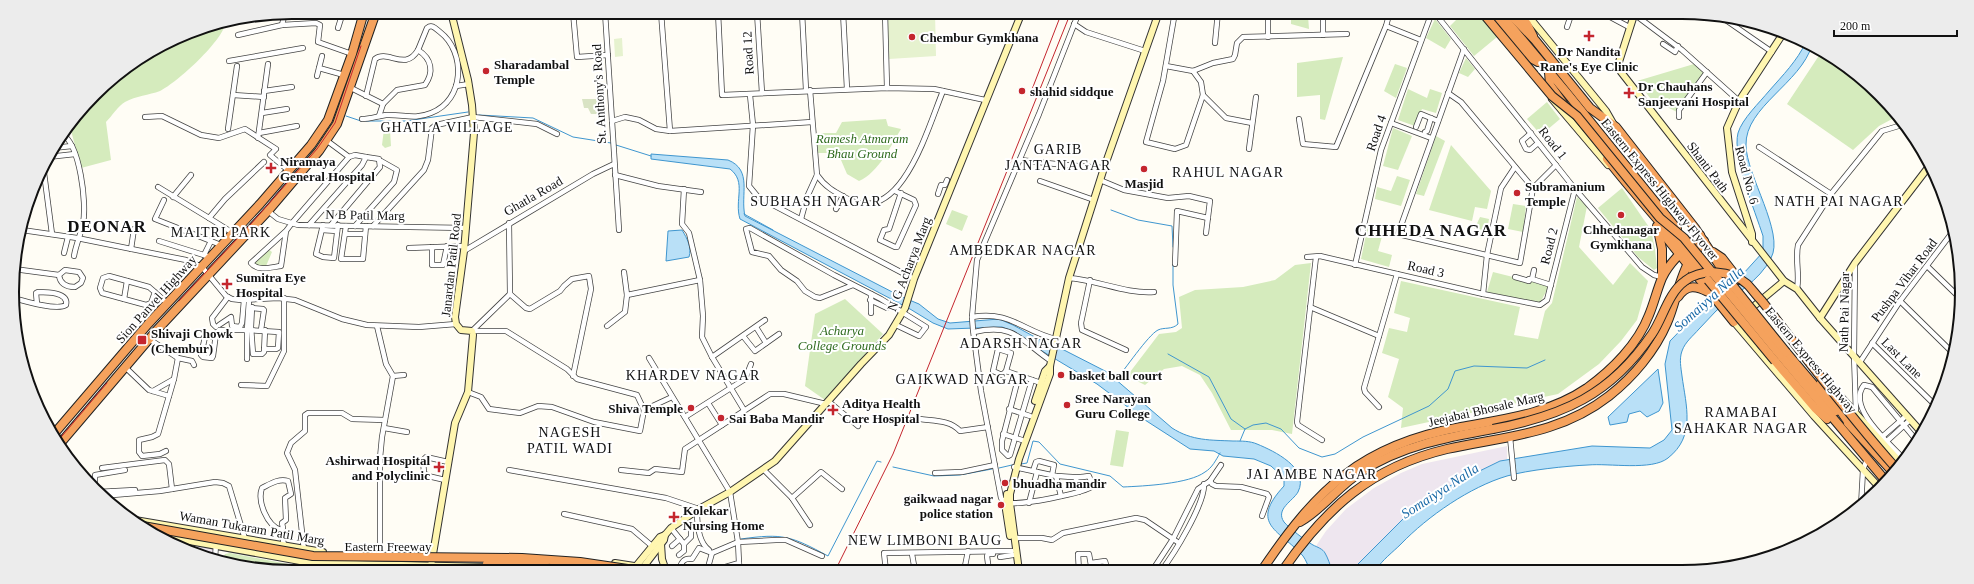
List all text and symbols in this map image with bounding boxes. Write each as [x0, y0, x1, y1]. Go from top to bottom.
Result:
scale bar [1834, 12, 1957, 38]
text: 200 m [1840, 19, 1871, 33]
place label: Chembur Gymkhana [920, 30, 1039, 45]
marker: Dr Nandita Rane's Eye Clinic [1583, 30, 1595, 42]
street label: Road 12 [739, 31, 757, 75]
marker: Chembur Gymkhana [907, 32, 917, 42]
street label: St. Anthony's Road [589, 43, 609, 144]
place label: Dr Nandita Rane's Eye Clinic [1540, 44, 1638, 74]
place label: Sharadambal Temple [494, 57, 570, 87]
marker: Sharadambal Temple [481, 66, 491, 76]
place label: Dr Chauhans Sanjeevani Hospital [1638, 79, 1749, 109]
place label: shahid siddque [1030, 84, 1114, 99]
marker: shahid siddque [1017, 86, 1027, 96]
marker: Dr Chauhans Sanjeevani Hospital [1623, 87, 1635, 99]
street label: Road 4 [1363, 113, 1389, 153]
street label: Eastern Express Highway Flyover [1598, 115, 1722, 263]
district label: GHATLA VILLAGE [380, 120, 514, 135]
street label: Road 1 [1536, 124, 1570, 162]
park label: Ramesh Atmaram Bhau Ground [815, 131, 908, 161]
street label: Shanti Path [1684, 139, 1732, 196]
district label: GARIB JANTA NAGAR [1005, 142, 1111, 173]
street label: Road No. 6 [1732, 144, 1762, 206]
place label: Niramaya General Hospital [280, 154, 375, 184]
marker: Niramaya General Hospital [265, 162, 277, 174]
marker: Masjid [1139, 164, 1149, 174]
district label: RAHUL NAGAR [1172, 165, 1284, 180]
street label: Ghatla Road [501, 173, 565, 219]
place label: Masjid [1125, 176, 1164, 191]
place label: Subramanium Temple [1525, 179, 1605, 209]
marker: Subramanium Temple [1512, 188, 1522, 198]
district label: SUBHASH NAGAR [750, 194, 882, 209]
district label: NATH PAI NAGAR [1774, 194, 1904, 209]
street label: N B Patil Marg [325, 207, 405, 223]
marker: Chhedanagar Gymkhana [1616, 210, 1626, 220]
street label: Janardan Patil Road [438, 212, 464, 317]
street label: N G Acharya Marg [884, 214, 934, 313]
district label: DEONAR [67, 217, 147, 236]
district label: CHHEDA NAGAR [1355, 221, 1507, 240]
place label: Chhedanagar Gymkhana [1583, 222, 1659, 252]
district label: MAITRI PARK [171, 225, 271, 240]
street label: Road 2 [1537, 226, 1561, 266]
street label: Pushpa Vihar Road [1868, 235, 1940, 324]
district label: AMBEDKAR NAGAR [949, 243, 1097, 258]
street label: Sion Panvel Highway [112, 251, 200, 346]
street label: Road 3 [1406, 258, 1446, 280]
water label: Somaiyya Nalla [1671, 264, 1747, 334]
place label: Sumitra Eye Hospital [236, 270, 306, 300]
street label: Nath Pai Nagar [1836, 271, 1852, 352]
marker: Sumitra Eye Hospital [221, 278, 233, 290]
street label: Eastern Express Highway [1762, 304, 1860, 417]
park label: Acharya College Grounds [798, 323, 886, 353]
place label: Shivaji Chowk (Chembur) [151, 326, 234, 356]
marker: Shivaji Chowk (Chembur) [136, 334, 148, 346]
street label: Last Lane [1878, 334, 1926, 382]
district label: ADARSH NAGAR [960, 336, 1082, 351]
district label: KHARDEV NAGAR [626, 368, 760, 383]
place label: basket ball court [1069, 368, 1163, 383]
marker: basket ball court [1056, 370, 1066, 380]
district label: GAIKWAD NAGAR [895, 372, 1029, 387]
street label: Jeejabai Bhosale Marg [1427, 388, 1546, 430]
place label: Sree Narayan Guru College [1075, 391, 1152, 421]
place label: Aditya Health Care Hospital [842, 396, 921, 426]
marker: Sree Narayan Guru College [1062, 400, 1072, 410]
place label: Shiva Temple [608, 401, 683, 416]
marker: Shiva Temple [686, 403, 696, 413]
marker: Aditya Health Care Hospital [827, 404, 839, 416]
district label: RAMABAI SAHAKAR NAGAR [1674, 405, 1808, 436]
place label: Sai Baba Mandir [729, 411, 825, 426]
marker: Sai Baba Mandir [716, 413, 726, 423]
district label: NAGESH PATIL WADI [527, 425, 613, 456]
place label: Ashirwad Hospital and Polyclinic [326, 453, 430, 483]
water label: Somaiyya Nalla [1399, 460, 1481, 522]
marker: Ashirwad Hospital and Polyclinic [433, 461, 445, 473]
district label: JAI AMBE NAGAR [1247, 467, 1377, 482]
place label: bhuadha mandir [1013, 476, 1107, 491]
marker: bhuadha mandir [1000, 478, 1010, 488]
place label: gaikwaad nagar police station [904, 491, 994, 521]
marker: gaikwaad nagar police station [996, 500, 1006, 510]
place label: Kolekar Nursing Home [683, 503, 764, 533]
street label: Waman Tukaram Patil Marg [178, 508, 326, 548]
marker: Kolekar Nursing Home [668, 511, 680, 523]
district label: NEW LIMBONI BAUG [848, 533, 1002, 548]
street label: Eastern Freeway [345, 539, 432, 554]

